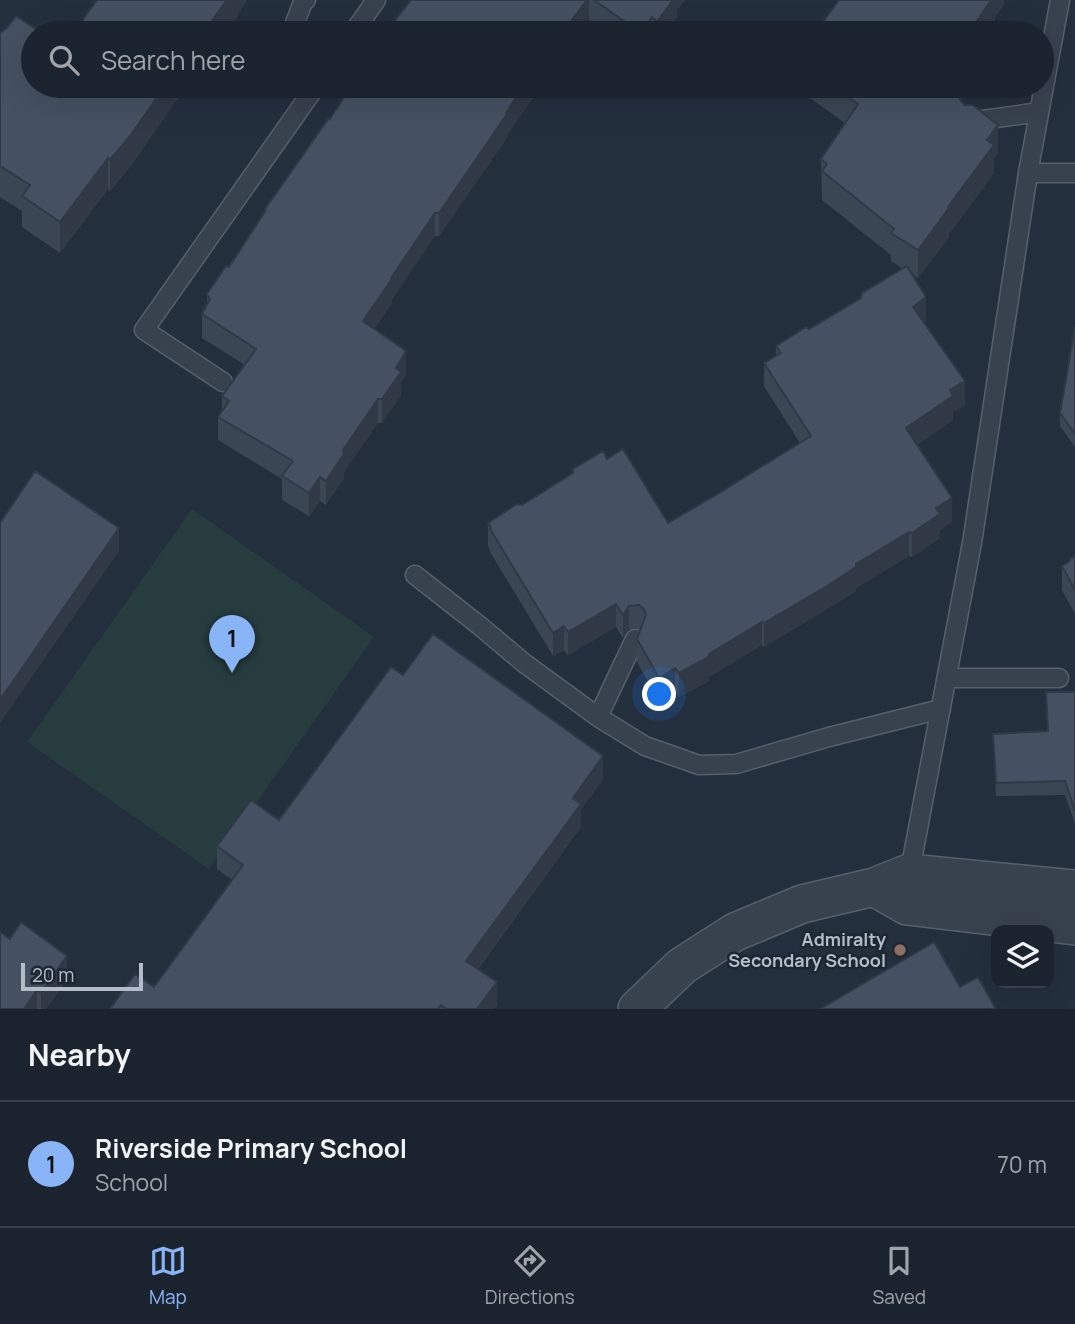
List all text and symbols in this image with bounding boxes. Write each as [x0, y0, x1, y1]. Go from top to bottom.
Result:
search box [21, 21, 1054, 98]
icon: search [45, 41, 83, 79]
text: Search here [101, 42, 246, 78]
pin: 1 [209, 615, 255, 673]
your location [642, 677, 676, 711]
map controls [991, 925, 1054, 988]
button: layers [991, 925, 1054, 988]
place label: Admiralty Secondary School [728, 927, 886, 972]
marker: Admiralty Secondary School [892, 942, 908, 958]
scale bar [21, 960, 144, 992]
text: 20 m [32, 962, 74, 988]
text: Nearby [28, 1034, 131, 1075]
text: Riverside Primary School [95, 1130, 407, 1166]
text: 1 [46, 1148, 56, 1180]
text: 70 m [997, 1148, 1047, 1180]
text: School [95, 1166, 168, 1198]
tab: Map [149, 1242, 187, 1310]
tab: Directions [485, 1242, 575, 1310]
tab: Saved [873, 1242, 926, 1310]

